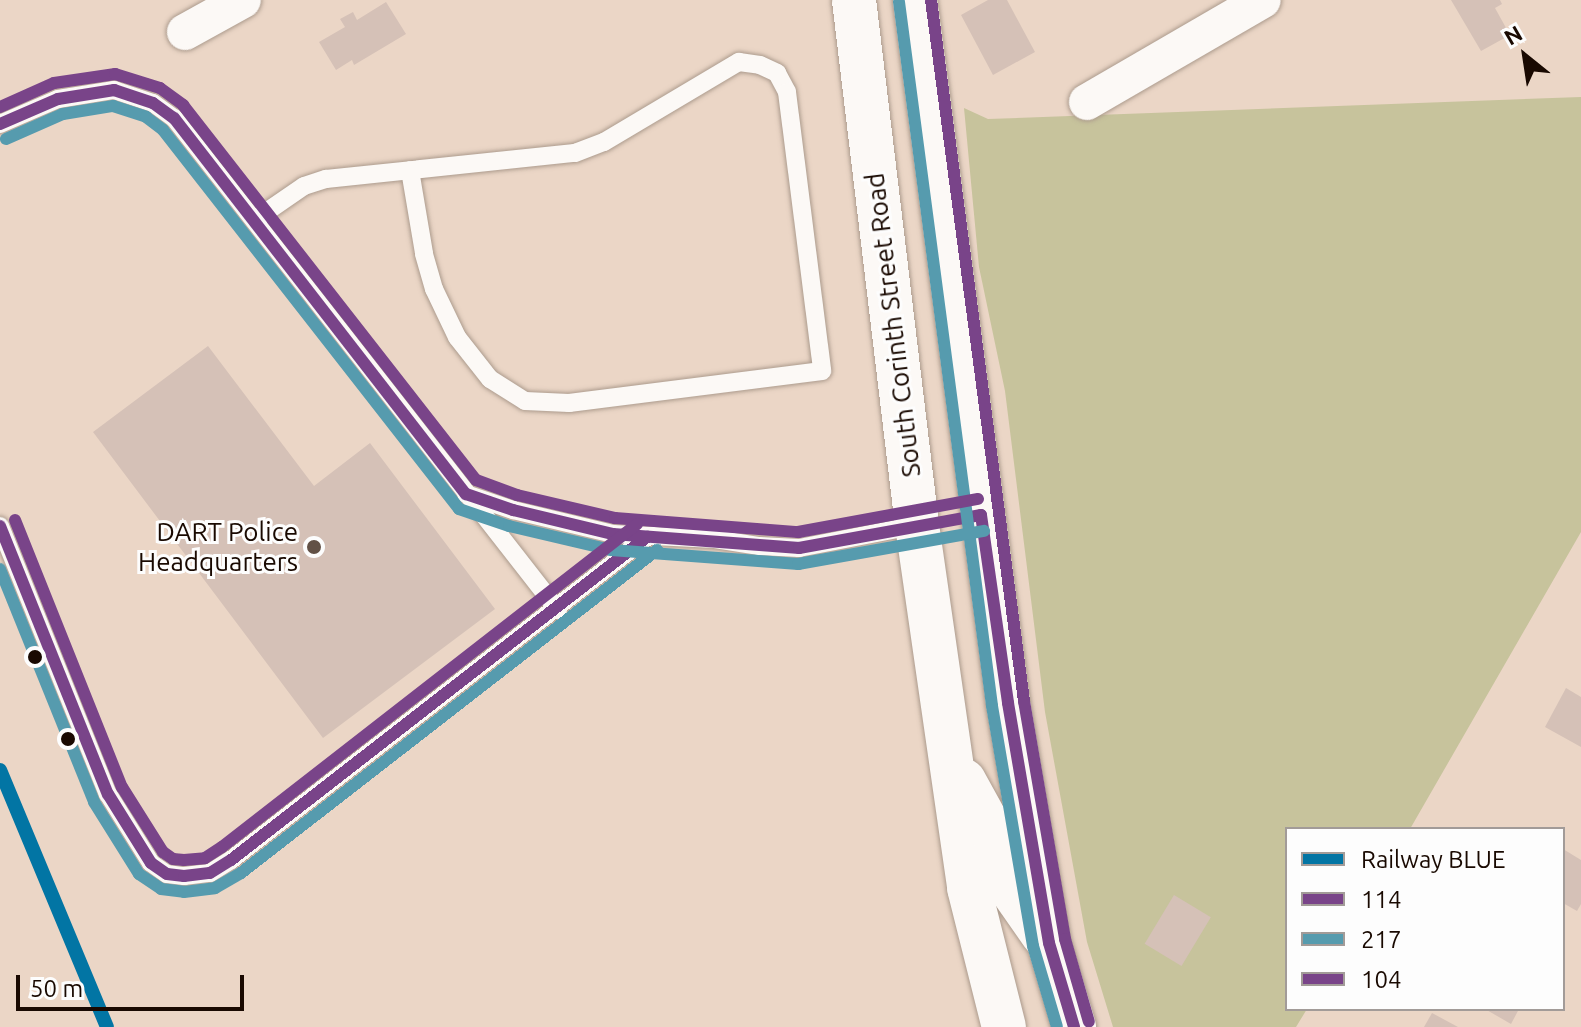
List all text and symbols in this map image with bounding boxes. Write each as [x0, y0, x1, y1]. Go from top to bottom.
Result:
north arrow [1485, 16, 1565, 96]
text: N [1499, 20, 1526, 50]
street label: South Corinth Street Road [859, 171, 927, 479]
place label: DART Police Headquarters [138, 516, 298, 578]
marker: DART Police Headquarters [305, 538, 323, 556]
unlabelled marker [27, 649, 43, 665]
unlabelled marker [60, 731, 76, 747]
legend [1285, 827, 1565, 1011]
text: Railway BLUE [1361, 846, 1505, 873]
text: 114 [1361, 886, 1402, 913]
text: 217 [1361, 926, 1402, 953]
scale bar [20, 959, 248, 1009]
text: 104 [1361, 966, 1402, 993]
text: 50 m [30, 975, 83, 1002]

